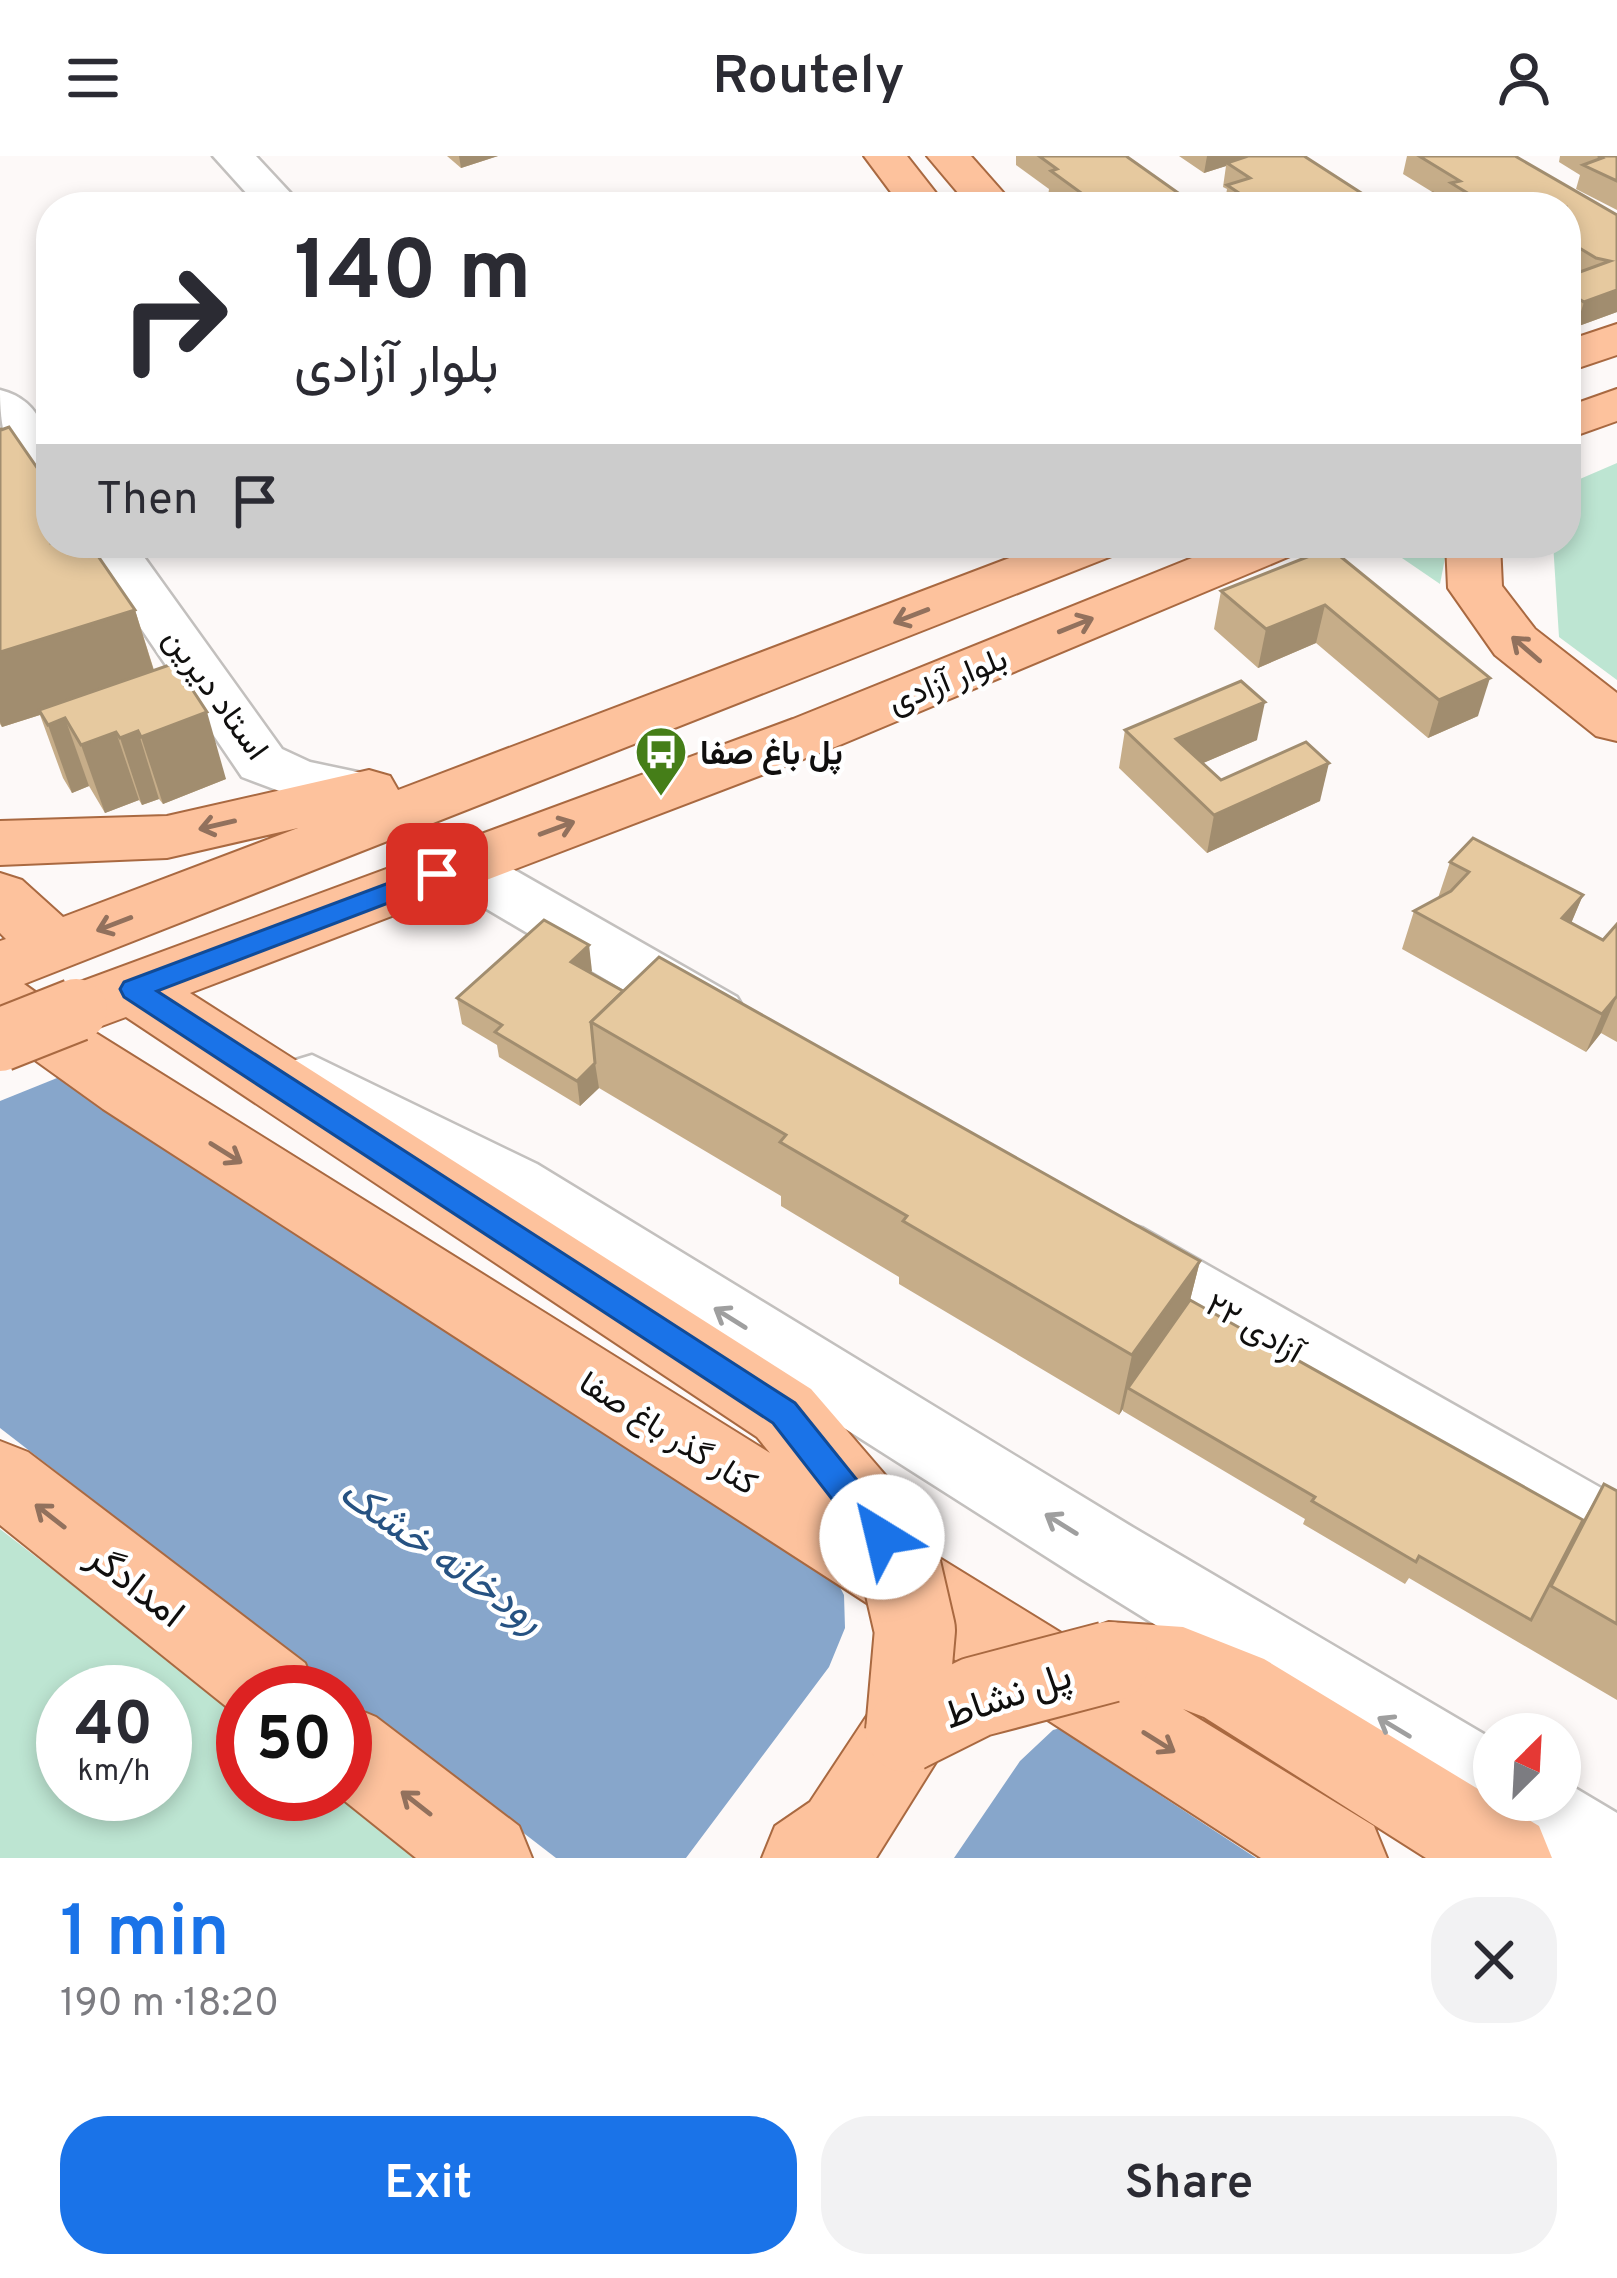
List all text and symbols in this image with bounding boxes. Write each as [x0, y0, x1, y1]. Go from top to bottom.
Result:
text: Routely [712, 44, 905, 113]
icon: menu [60, 45, 126, 111]
icon: person [1491, 45, 1557, 111]
text: 140 m [294, 223, 531, 329]
icon: right [96, 240, 252, 396]
text: بلوار آزادی [294, 334, 499, 403]
icon: arrive [222, 468, 288, 534]
text: Then [96, 473, 198, 530]
one-way arrow [893, 606, 930, 628]
one-way arrow [1057, 613, 1094, 634]
street label: استاد دیرین [152, 621, 276, 770]
one-way arrow [1511, 636, 1542, 663]
street label: بلوار آزادی [883, 640, 1014, 726]
bus stop icon: پل باغ صفا [633, 724, 689, 798]
place label: پل باغ صفا [700, 735, 843, 777]
one-way arrow [199, 815, 237, 837]
one-way arrow [537, 816, 574, 837]
pin [386, 823, 488, 925]
icon: arrive [404, 841, 470, 907]
one-way arrow [96, 915, 133, 937]
one-way arrow [208, 1141, 242, 1165]
street label: آزادی ۲۲ [1197, 1286, 1311, 1376]
one-way arrow [713, 1306, 747, 1330]
street label: کنار گذر باغ صفا [570, 1364, 764, 1507]
water label: رودخانه خشک [328, 1468, 553, 1648]
position arrow [819, 1474, 945, 1600]
one-way arrow [35, 1503, 67, 1530]
one-way arrow [1044, 1512, 1078, 1536]
street label: امدادگر [75, 1534, 193, 1641]
street label: پل نشاط [938, 1654, 1079, 1743]
speed limit sign: 50 [216, 1665, 372, 1821]
text: 40 [75, 1690, 153, 1766]
north arrow [1473, 1713, 1581, 1821]
map controls [1473, 1713, 1581, 1821]
one-way arrow [1377, 1714, 1412, 1738]
one-way arrow [1142, 1730, 1176, 1754]
text: km/h [78, 1754, 150, 1791]
one-way arrow [400, 1790, 432, 1816]
text: 1 min [60, 1890, 230, 1982]
button: close [1431, 1897, 1557, 2023]
text: 190 m · 18:20 [60, 1981, 279, 2030]
button: Exit [60, 2116, 797, 2254]
button: Share [821, 2116, 1557, 2254]

